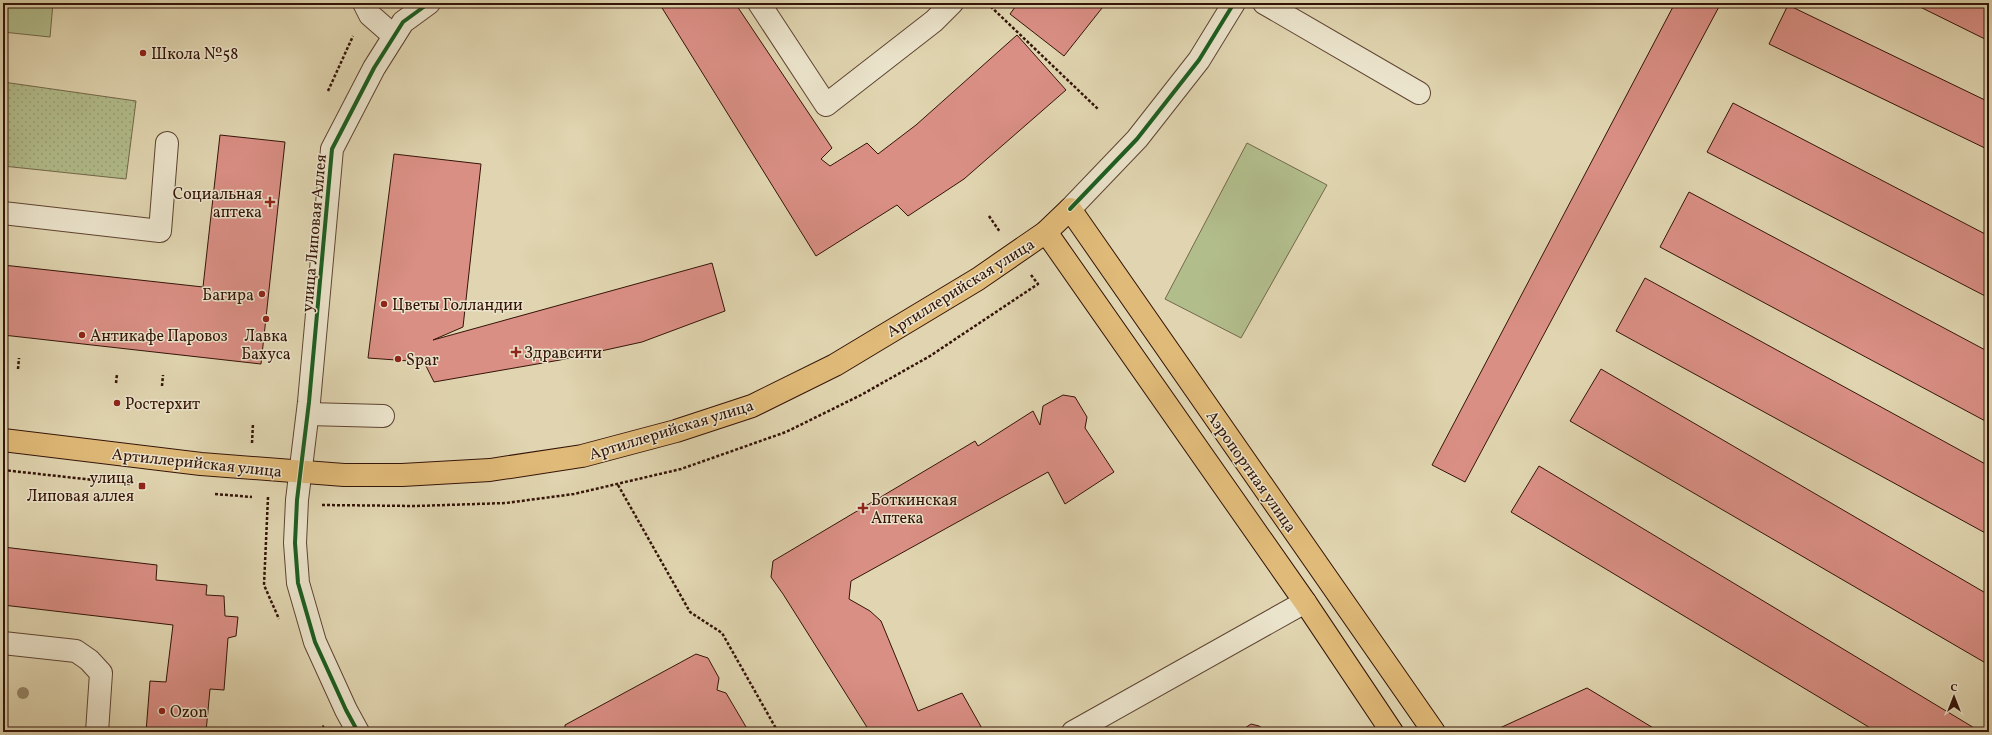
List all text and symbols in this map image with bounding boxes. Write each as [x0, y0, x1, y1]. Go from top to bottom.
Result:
place label: Школа №58 [151, 44, 238, 66]
marker: Школа №58 [138, 48, 148, 58]
street label: улица Липовая Аллея [297, 153, 333, 313]
place label: Социальная аптека [173, 184, 262, 224]
marker: Социальная аптека [265, 197, 275, 207]
street label: Артиллерийская улица [883, 234, 1039, 343]
place label: Багира [202, 285, 254, 307]
marker: Багира [257, 289, 267, 299]
place label: Цветы Голландии [392, 295, 523, 317]
marker: Цветы Голландии [379, 299, 389, 309]
marker: Лавка Бахуса [261, 314, 271, 324]
place label: Антикафе Паровоз [90, 326, 228, 348]
place label: Лавка Бахуса [241, 326, 291, 366]
marker: Антикафе Паровоз [77, 330, 87, 340]
place label: Здравсити [524, 343, 602, 365]
marker: Здравсити [511, 347, 521, 357]
place label: Spar [406, 350, 439, 372]
marker: Spar [393, 354, 403, 364]
place label: Ростерхит [125, 394, 200, 416]
street label: Артиллерийская улица [587, 395, 757, 466]
marker: Ростерхит [112, 398, 122, 408]
street label: Аэропортная улица [1200, 407, 1301, 538]
street label: Артиллерийская улица [111, 444, 283, 484]
place label: улица Липовая аллея [27, 468, 134, 508]
marker: улица Липовая аллея [137, 481, 147, 491]
place label: Боткинская Аптека [871, 490, 957, 530]
marker: Боткинская Аптека [858, 503, 868, 513]
north arrow [1934, 677, 1974, 717]
text: С [1950, 681, 1958, 696]
place label: Ozon [170, 702, 208, 724]
marker: Ozon [157, 706, 167, 716]

